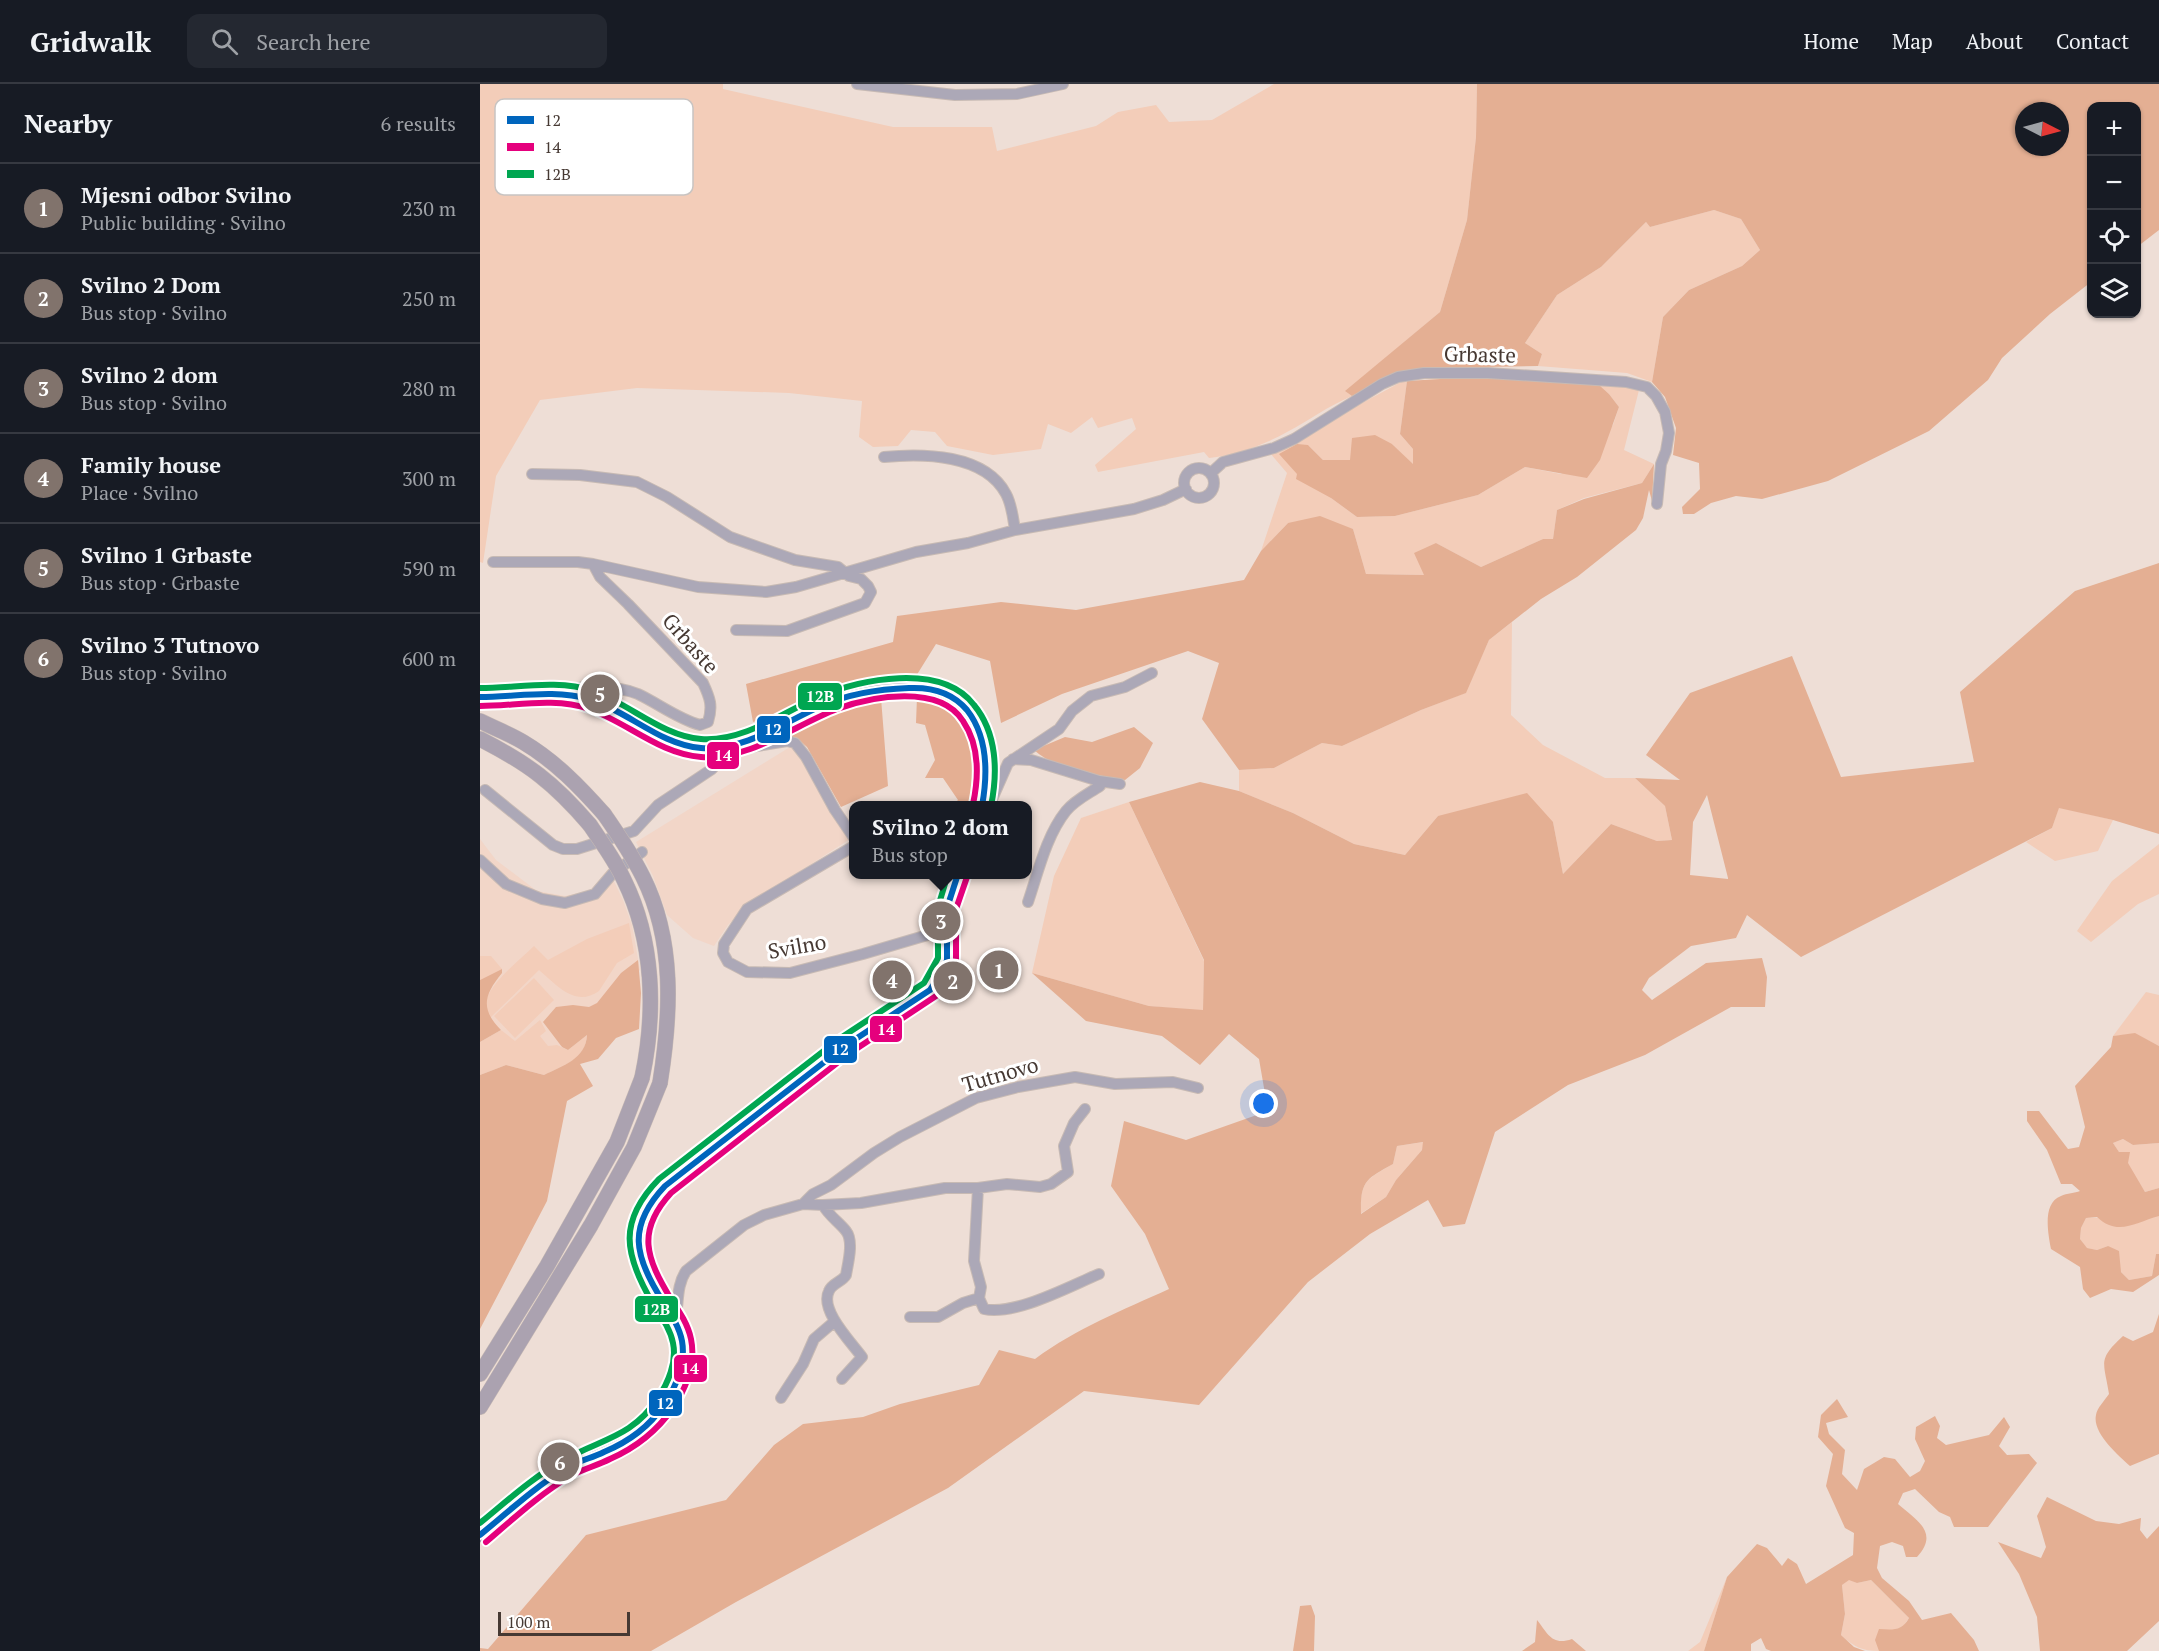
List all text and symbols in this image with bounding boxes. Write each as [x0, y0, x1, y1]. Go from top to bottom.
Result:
search box [187, 14, 607, 68]
text: Gridwalk [30, 23, 151, 60]
icon: search [208, 25, 241, 58]
text: Search here [256, 27, 371, 56]
text: Home [1803, 27, 1859, 55]
text: Map [1892, 27, 1933, 55]
text: About [1966, 27, 2023, 55]
text: Contact [2056, 27, 2129, 55]
legend [495, 99, 693, 195]
north arrow [2015, 102, 2069, 156]
map controls [2087, 102, 2141, 318]
button: + [2087, 102, 2141, 156]
text: Nearby [24, 106, 112, 140]
text: 12 [544, 109, 561, 131]
text: 6 results [381, 110, 456, 137]
text: 14 [544, 136, 562, 158]
button: − [2087, 156, 2141, 210]
text: 12B [544, 163, 571, 185]
text: Mjesni odbor Svilno [81, 180, 291, 209]
text: 1 [38, 195, 49, 222]
text: 230 m [402, 195, 456, 222]
text: Public building · Svilno [81, 209, 286, 236]
button: locate [2087, 210, 2141, 264]
button: layers [2087, 264, 2141, 318]
text: Svilno 2 Dom [81, 270, 221, 299]
text: 2 [38, 285, 49, 312]
text: 250 m [402, 285, 456, 312]
text: Bus stop · Svilno [81, 299, 227, 326]
street label: Grbaste [1444, 339, 1516, 369]
text: Svilno 2 dom [81, 360, 218, 389]
text: 3 [38, 375, 49, 402]
text: 280 m [402, 375, 456, 402]
text: Bus stop · Svilno [81, 389, 227, 416]
text: Family house [81, 450, 221, 479]
text: 4 [38, 465, 49, 492]
text: 300 m [402, 465, 456, 492]
text: Place · Svilno [81, 479, 198, 506]
text: Svilno 1 Grbaste [81, 540, 252, 569]
text: 5 [38, 555, 49, 582]
text: 590 m [402, 555, 456, 582]
text: Bus stop · Grbaste [81, 569, 240, 596]
street label: Grbaste [657, 607, 725, 679]
text: Svilno 3 Tutnovo [81, 630, 259, 659]
text: 6 [38, 645, 49, 672]
text: 600 m [402, 645, 456, 672]
text: Bus stop · Svilno [81, 659, 227, 686]
pin: 5 [580, 672, 620, 716]
line badge: 12B [797, 682, 843, 711]
text: 12B [806, 685, 834, 707]
line badge: 12 [756, 715, 791, 744]
text: 12 [764, 718, 782, 740]
line badge: 14 [706, 741, 740, 770]
text: 14 [714, 744, 732, 766]
popup [849, 801, 1032, 879]
text: Svilno 2 dom [872, 812, 1009, 841]
text: Bus stop [872, 841, 948, 868]
pin: 3 [922, 898, 960, 944]
street label: Svilno [766, 927, 828, 965]
pin: 1 [980, 948, 1018, 992]
pin: 4 [872, 958, 912, 1002]
pin: 2 [934, 958, 972, 1004]
line badge: 14 [869, 1015, 903, 1043]
text: 14 [877, 1018, 895, 1040]
line badge: 12 [823, 1035, 858, 1064]
text: 12 [831, 1038, 849, 1060]
street label: Tutnovo [959, 1050, 1041, 1098]
your location [1249, 1089, 1278, 1118]
line badge: 12B [634, 1295, 679, 1323]
text: 12B [642, 1298, 670, 1320]
line badge: 14 [673, 1354, 708, 1383]
text: 14 [681, 1357, 699, 1379]
line badge: 12 [648, 1389, 683, 1417]
text: 12 [656, 1392, 674, 1414]
pin: 6 [540, 1440, 580, 1484]
scale bar [498, 1609, 630, 1636]
text: 100 m [507, 1611, 550, 1633]

